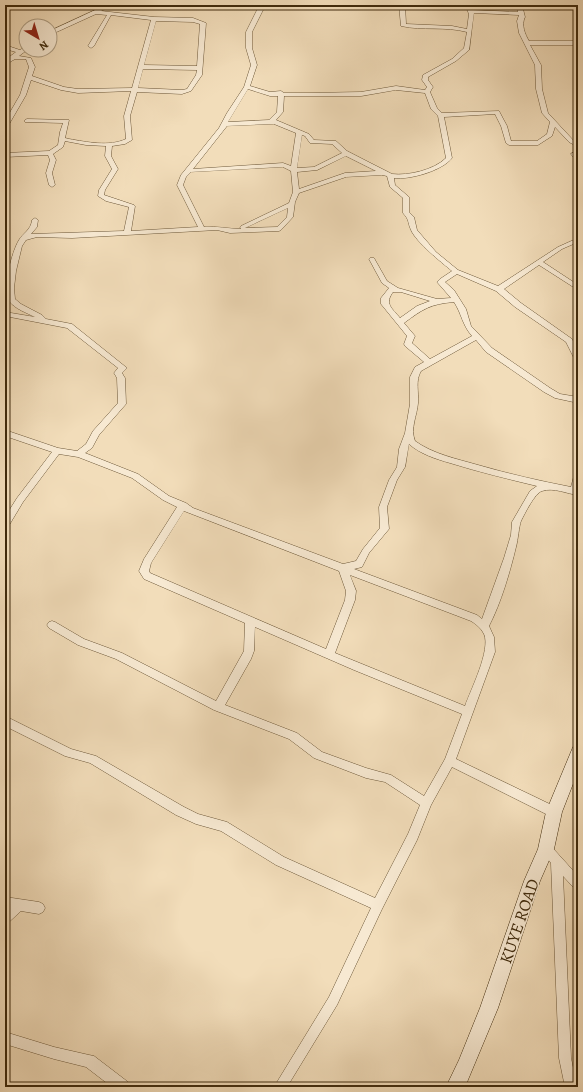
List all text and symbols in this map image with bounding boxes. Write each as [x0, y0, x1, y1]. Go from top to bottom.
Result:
north arrow [18, 18, 58, 58]
text: N [36, 37, 52, 54]
street label: KUYE ROAD [494, 876, 545, 967]

